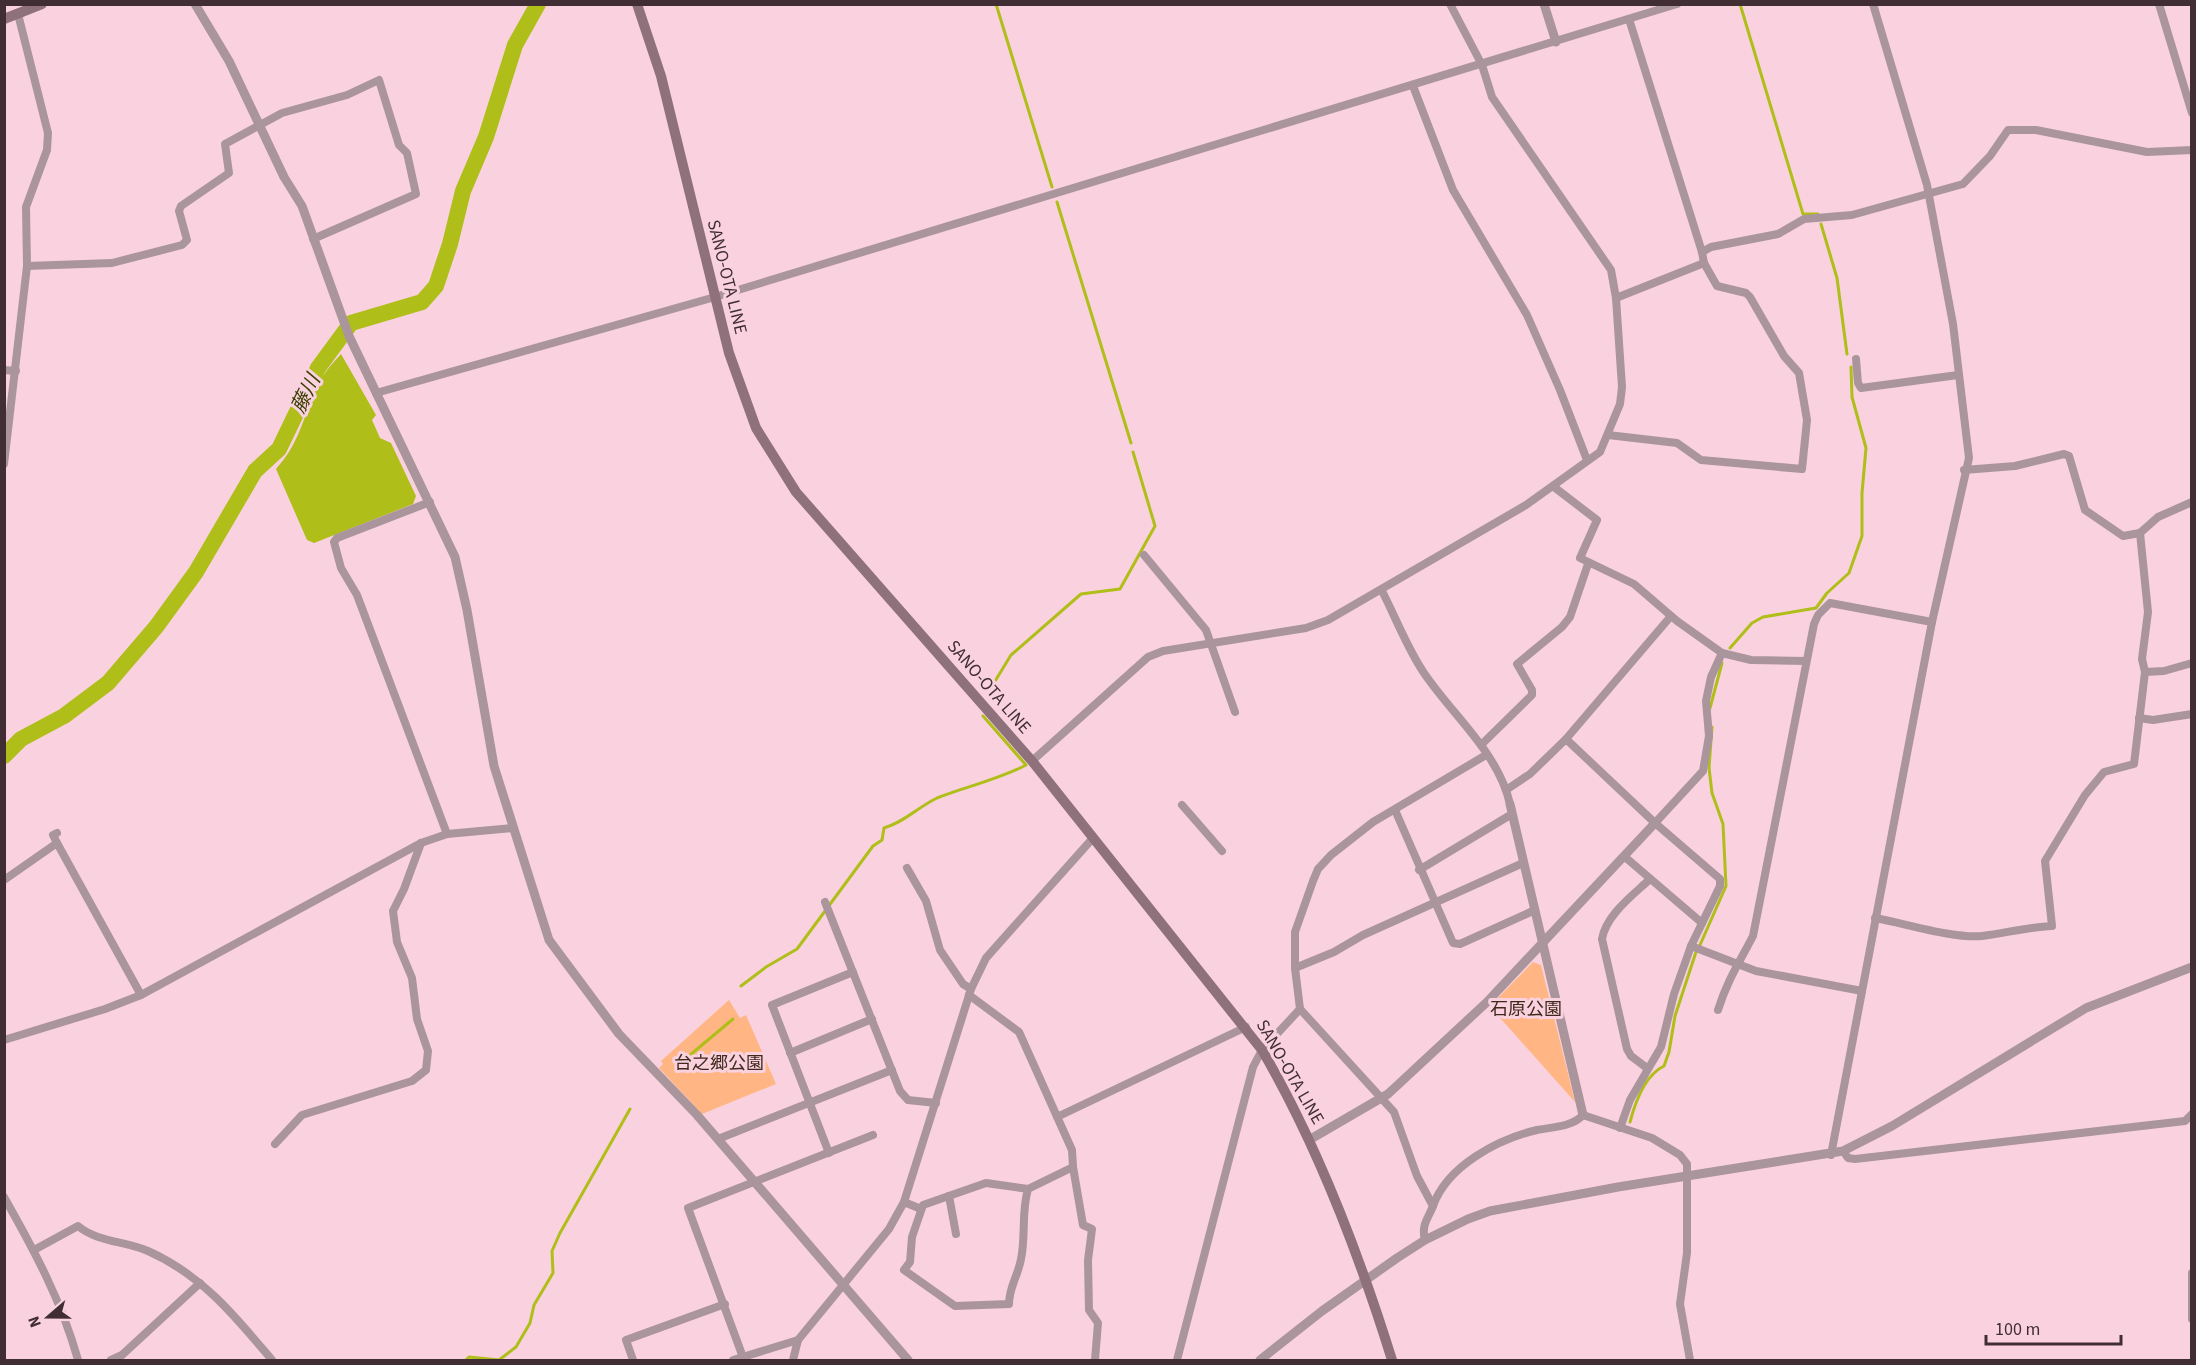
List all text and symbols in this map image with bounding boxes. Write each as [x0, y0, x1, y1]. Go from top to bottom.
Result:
street label: SANO-OTA LINE [701, 217, 753, 337]
water label: 藤川 [285, 368, 328, 418]
street label: SANO-OTA LINE [941, 635, 1037, 739]
park label: 石原公園 [1490, 997, 1562, 1022]
street label: SANO-OTA LINE [1250, 1015, 1330, 1129]
park label: 台之郷公園 [674, 1051, 764, 1076]
north arrow [18, 1287, 78, 1347]
scale bar [1986, 1308, 2121, 1346]
text: N [23, 1313, 47, 1331]
text: 100 m [1995, 1317, 2040, 1342]

